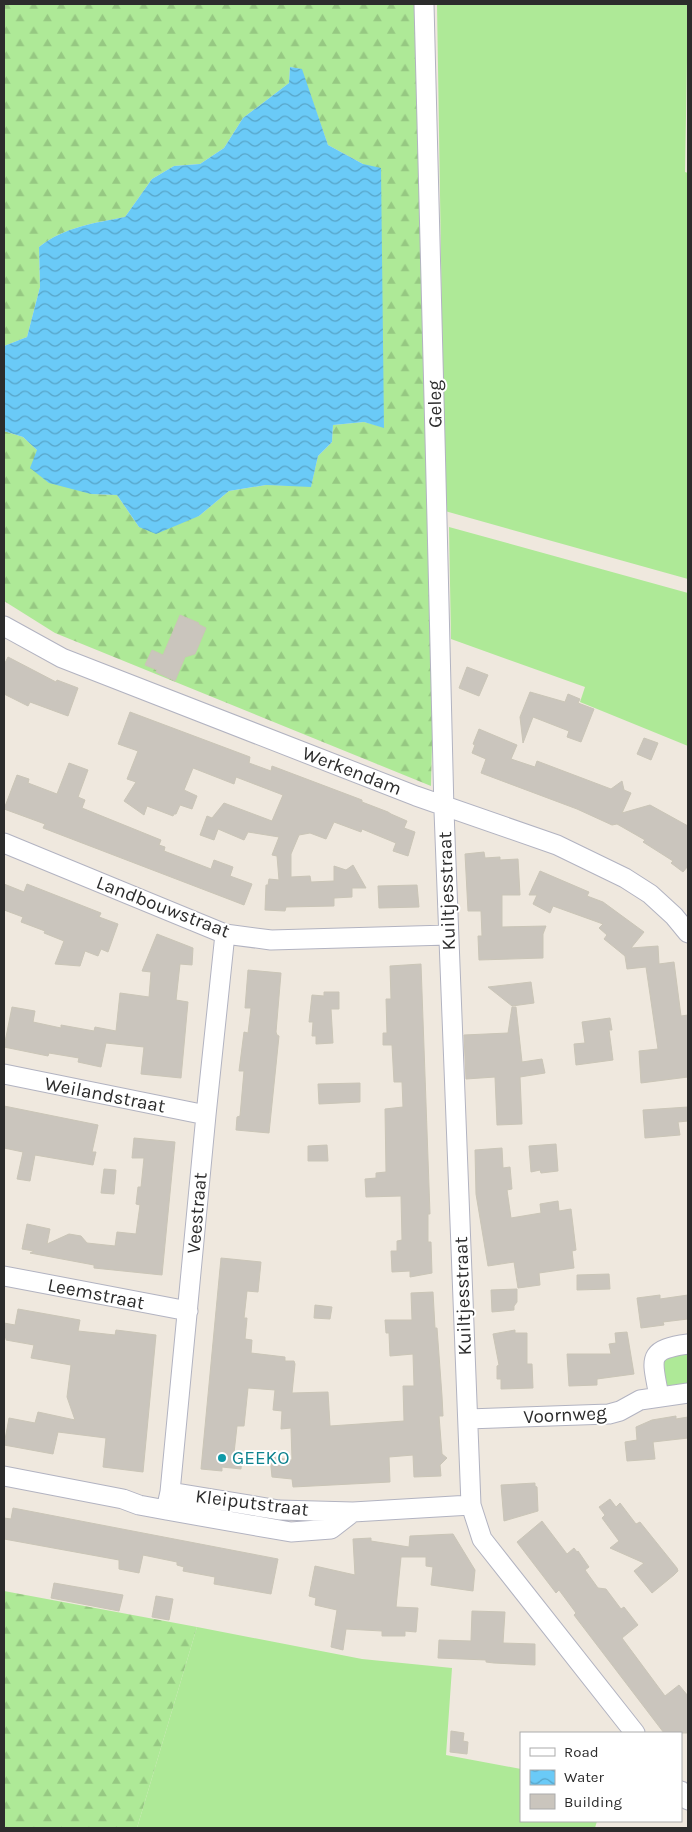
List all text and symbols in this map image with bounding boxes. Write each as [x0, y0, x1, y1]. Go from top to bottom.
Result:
street label: Geleg [424, 380, 446, 428]
street label: Werkendam [299, 742, 405, 800]
street label: Kuiltjesstraat [434, 831, 460, 951]
street label: Landbouwstraat [93, 871, 233, 943]
street label: Weilandstraat [43, 1073, 167, 1117]
street label: Veestraat [182, 1171, 212, 1255]
street label: Kuiltjesstraat [450, 1236, 476, 1356]
street label: Leemstraat [46, 1274, 146, 1314]
street label: Voornweg [523, 1402, 608, 1428]
place label: GEEKO [232, 1447, 289, 1469]
marker: GEEKO [216, 1452, 228, 1464]
street label: Kleiputstraat [194, 1485, 310, 1521]
legend [520, 1732, 682, 1822]
text: Road [564, 1743, 599, 1761]
text: Water [564, 1768, 605, 1786]
text: Building [564, 1793, 622, 1811]

